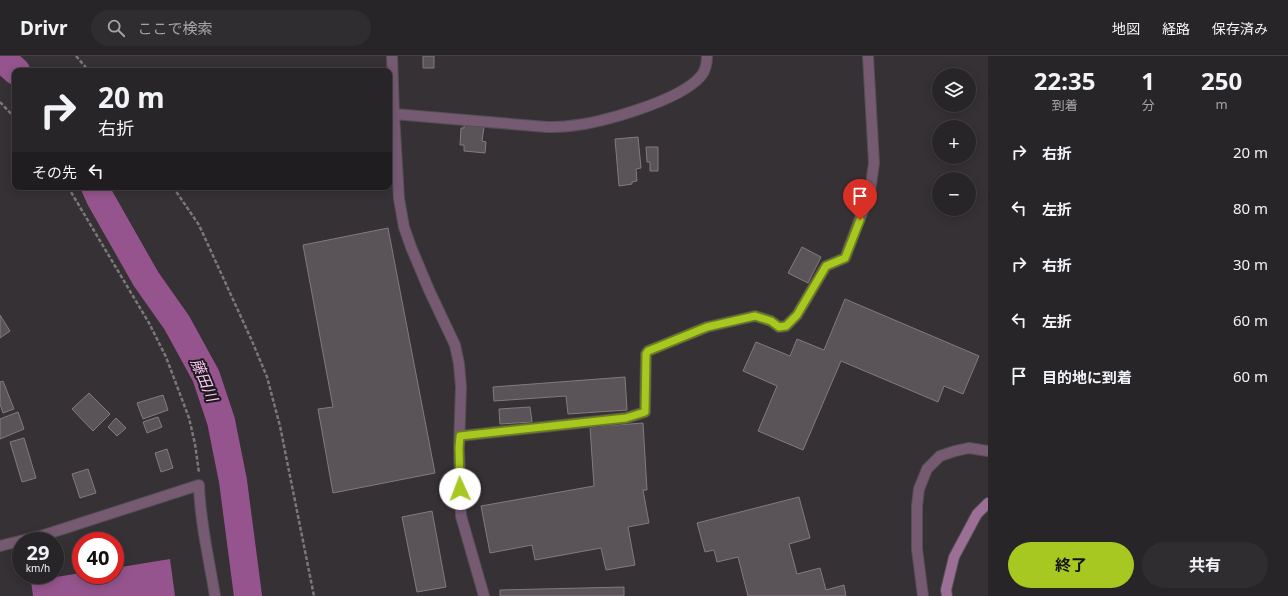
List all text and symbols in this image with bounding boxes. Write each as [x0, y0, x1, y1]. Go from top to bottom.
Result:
search box [91, 10, 371, 46]
text: Drivr [20, 15, 67, 41]
icon: search [105, 17, 127, 39]
text: ここで検索 [137, 18, 212, 38]
text: 地図 [1112, 19, 1140, 38]
text: 経路 [1162, 19, 1190, 38]
text: 保存済み [1212, 19, 1268, 38]
text: 22:35 [1034, 64, 1096, 97]
text: 1 [1141, 64, 1155, 97]
text: 250 [1201, 64, 1242, 97]
map controls [932, 68, 976, 216]
button: layers [932, 68, 976, 112]
text: 20 m [98, 78, 165, 116]
icon: right [32, 84, 84, 136]
text: m [1215, 95, 1228, 113]
text: 到着 [1052, 96, 1078, 114]
text: 分 [1142, 96, 1155, 114]
text: 右折 [98, 116, 134, 140]
button: + [932, 120, 976, 164]
icon: right [1008, 141, 1030, 163]
text: 20 m [1233, 142, 1268, 162]
text: 右折 [1042, 143, 1072, 163]
icon: left [85, 160, 107, 182]
text: その先 [32, 162, 77, 182]
button: − [932, 172, 976, 216]
pin [843, 179, 877, 220]
icon: arrive [849, 185, 871, 207]
icon: left [1008, 197, 1030, 219]
text: 80 m [1233, 198, 1268, 218]
text: 左折 [1042, 199, 1072, 219]
icon: right [1008, 253, 1030, 275]
text: 30 m [1233, 254, 1268, 274]
text: 右折 [1042, 255, 1072, 275]
icon: left [1008, 309, 1030, 331]
text: 60 m [1233, 310, 1268, 330]
text: 左折 [1042, 311, 1072, 331]
water label: 藤田川 [187, 355, 224, 406]
icon: arrive [1008, 365, 1030, 387]
text: 60 m [1233, 366, 1268, 386]
text: 目的地に到着 [1042, 367, 1132, 387]
position arrow [439, 468, 481, 510]
speed limit sign: 40 [72, 532, 124, 584]
text: 29 [27, 539, 49, 566]
button: 終了 [1008, 542, 1134, 588]
button: 共有 [1142, 542, 1268, 588]
text: km/h [26, 561, 50, 575]

